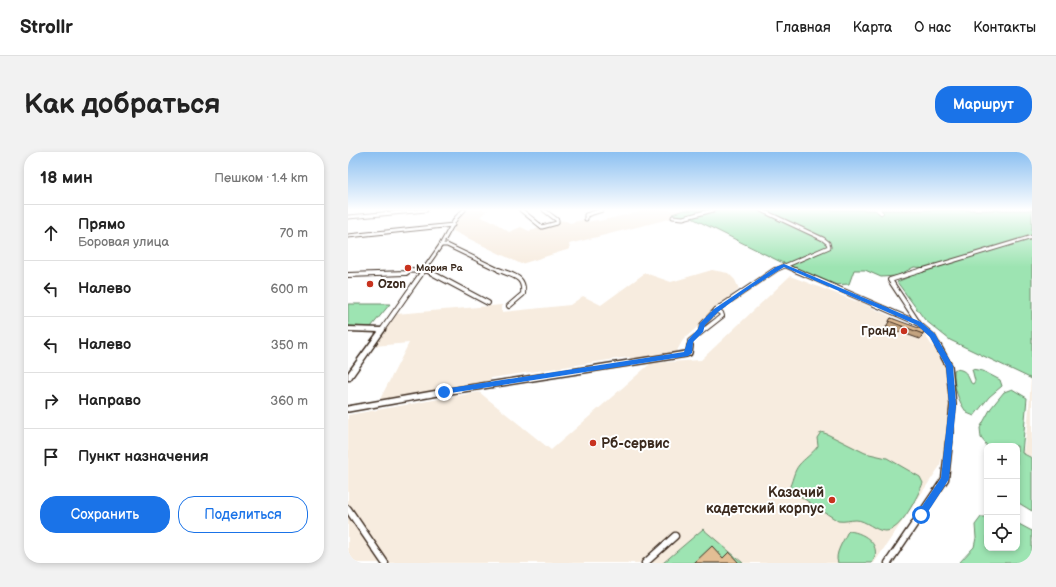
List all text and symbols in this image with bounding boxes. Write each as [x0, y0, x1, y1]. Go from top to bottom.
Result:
text: Strollr [20, 16, 73, 39]
text: Главная [776, 19, 831, 36]
text: Карта [853, 19, 892, 36]
text: О нас [914, 19, 951, 36]
text: Контакты [973, 19, 1036, 36]
button: Маршрут [935, 86, 1032, 123]
text: Как добраться [24, 88, 221, 121]
text: 18 мин [40, 168, 93, 188]
text: Пешком · 1.4 km [214, 170, 308, 186]
text: Прямо [78, 215, 125, 234]
icon: ahead [40, 222, 62, 244]
text: 70 m [280, 225, 308, 241]
text: Боровая улица [78, 234, 169, 250]
place label: Мария Ра [416, 262, 463, 274]
marker: Мария Ра [403, 263, 413, 273]
place label: Ozon [378, 277, 406, 292]
icon: left [40, 278, 62, 300]
text: Налево [78, 279, 131, 298]
marker: Ozon [365, 279, 375, 289]
text: 600 m [271, 281, 308, 297]
place label: Гранд [861, 324, 897, 339]
marker: Гранд [899, 326, 909, 336]
icon: left [40, 334, 62, 356]
text: Налево [78, 335, 131, 354]
text: 350 m [271, 337, 308, 353]
route end [435, 383, 453, 401]
icon: right [40, 390, 62, 412]
text: Направо [78, 391, 141, 410]
text: 360 m [270, 393, 308, 409]
place label: Рб-сервис [601, 435, 670, 452]
marker: Рб-сервис [588, 438, 598, 448]
map controls [984, 443, 1020, 551]
button: + [984, 443, 1020, 479]
icon: arrive [40, 446, 62, 468]
text: Пункт назначения [78, 447, 209, 466]
button: − [984, 479, 1020, 515]
place label: Казачий кадетский корпус [706, 484, 824, 517]
marker: Казачий кадетский корпус [827, 495, 837, 505]
button: Сохранить [40, 496, 170, 533]
button: Поделиться [178, 496, 308, 533]
route start [912, 506, 930, 524]
button: locate [984, 515, 1020, 551]

